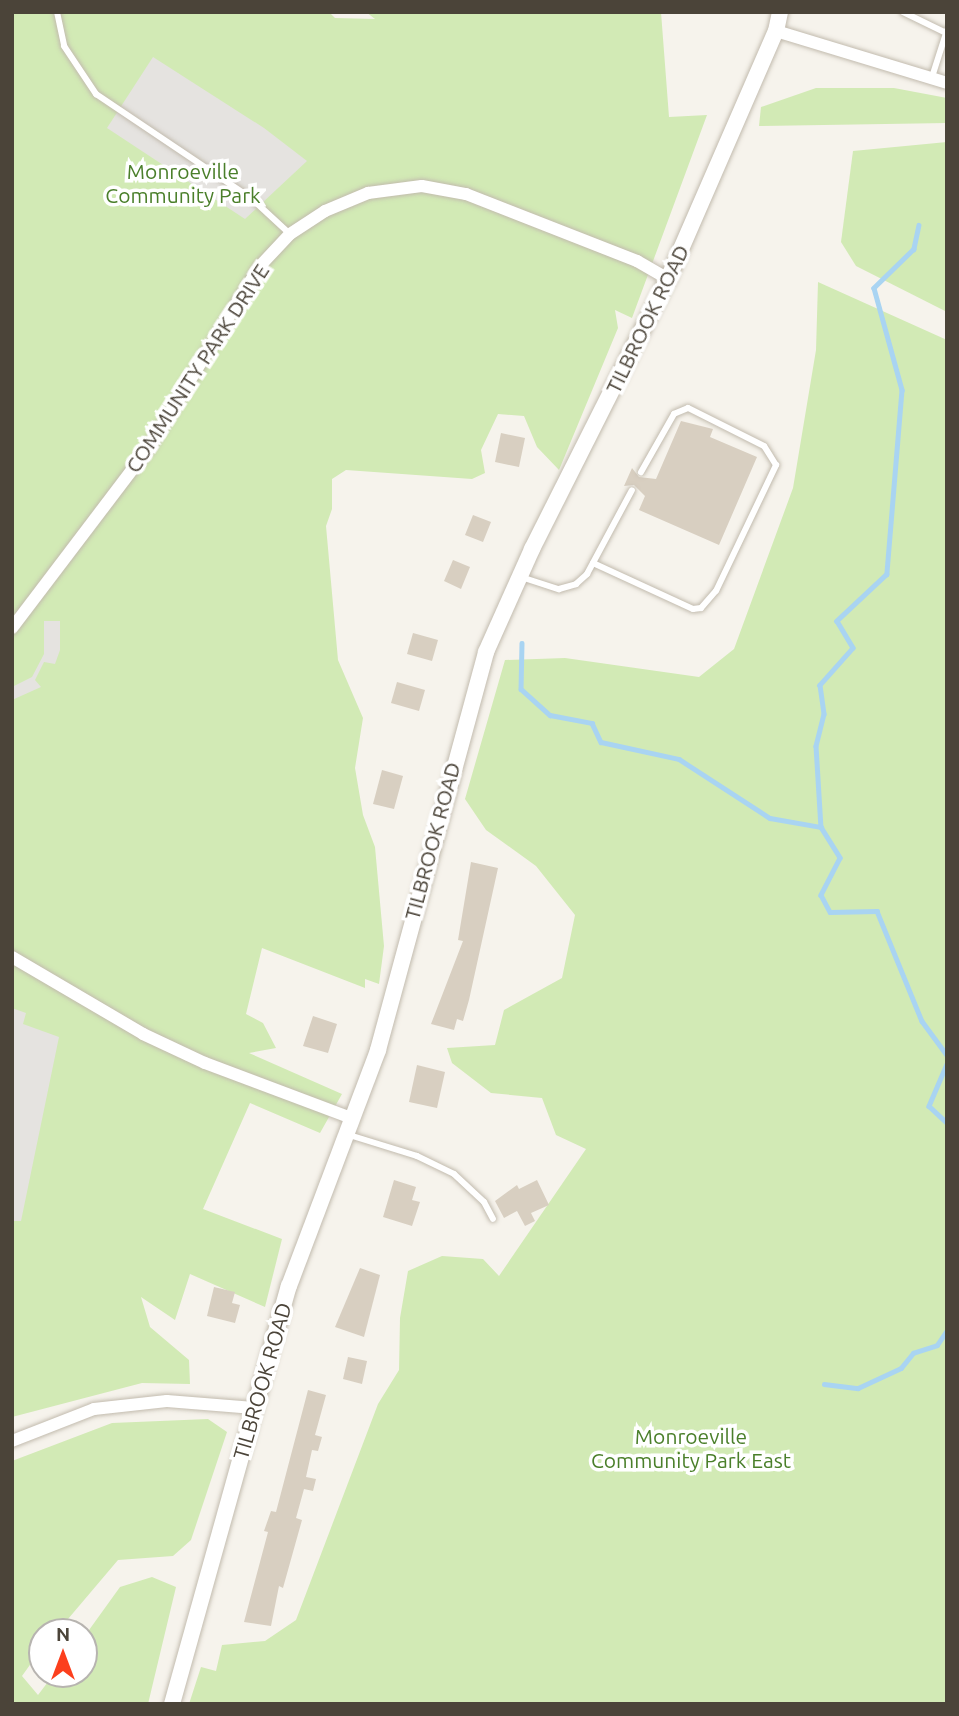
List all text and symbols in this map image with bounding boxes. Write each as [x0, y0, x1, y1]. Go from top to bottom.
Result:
park label: Monroeville Community Park [105, 158, 261, 208]
street label: TILBROOK ROAD [600, 241, 694, 397]
street label: COMMUNITY PARK DRIVE [120, 259, 274, 477]
street label: TILBROOK ROAD [399, 760, 465, 922]
street label: TILBROOK ROAD [228, 1300, 296, 1462]
park label: Monroeville Community Park East [591, 1423, 791, 1473]
north arrow [28, 1618, 98, 1688]
text: N [56, 1623, 70, 1645]

